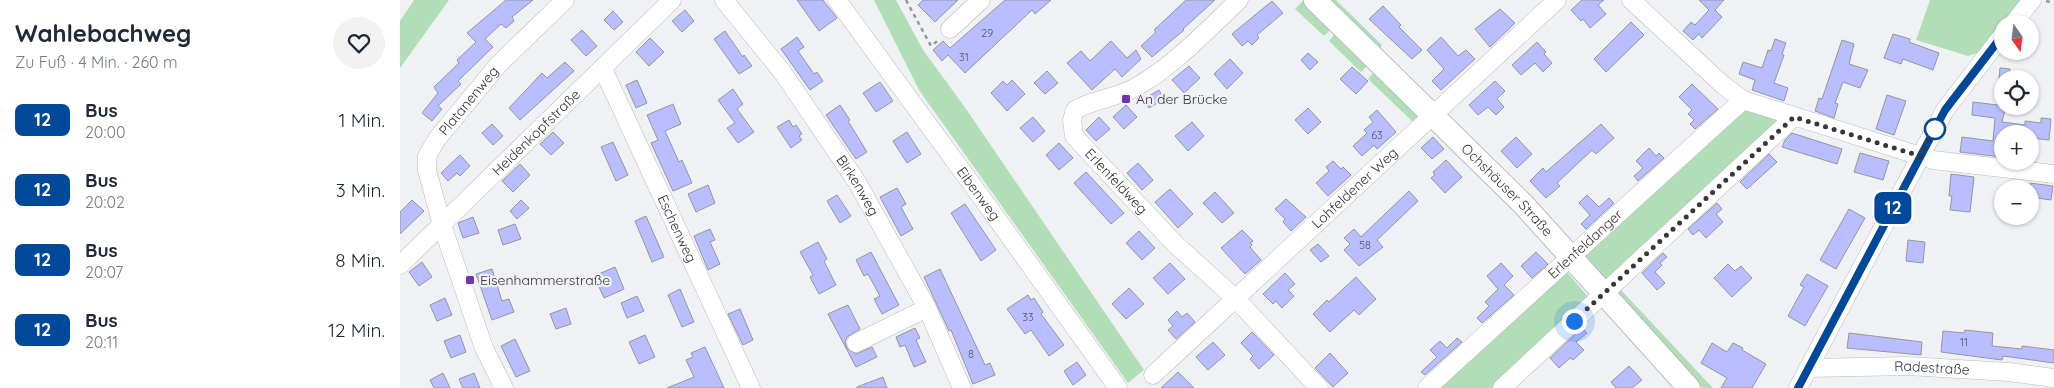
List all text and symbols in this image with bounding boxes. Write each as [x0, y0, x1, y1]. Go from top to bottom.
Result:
north arrow [1994, 15, 2039, 60]
map controls [1994, 15, 2039, 225]
button: heart [333, 17, 385, 69]
text: Wahlebachweg [15, 18, 191, 48]
house number: 29 [981, 26, 993, 40]
house number: 31 [959, 50, 969, 64]
text: Zu Fuß · 4 Min. · 260 m [15, 52, 178, 72]
street label: Platanenweg [435, 62, 502, 139]
button: locate [1994, 70, 2039, 115]
street label: Heidenkopfstraße [488, 85, 584, 179]
place label: An der Brücke [1136, 90, 1227, 108]
marker: An der Brücke [1120, 93, 1132, 105]
text: Bus [85, 98, 118, 122]
text: 12 [34, 108, 51, 131]
text: 1 Min. [339, 108, 385, 132]
unlabelled marker [1924, 118, 1946, 140]
text: 20:00 [85, 122, 125, 142]
button: + [1994, 125, 2039, 170]
house number: 63 [1371, 128, 1383, 142]
street label: Ochshäuser Straße [1457, 139, 1557, 240]
street label: Lohfeldener Weg [1308, 144, 1401, 232]
street label: Erlenfeldweg [1081, 145, 1151, 218]
street label: Birkenweg [832, 152, 883, 219]
street label: Eibenweg [953, 163, 1004, 224]
text: Bus [85, 168, 118, 192]
text: 12 [34, 178, 51, 201]
text: 3 Min. [336, 178, 385, 202]
button: − [1994, 180, 2039, 225]
text: 20:02 [85, 192, 125, 212]
street label: Eschenweg [654, 192, 701, 266]
line badge: 12 [1870, 192, 1916, 224]
text: 12 [1884, 196, 1902, 219]
street label: Erlenfeldanger [1544, 205, 1627, 282]
text: Bus [85, 238, 118, 262]
house number: 58 [1359, 238, 1371, 252]
text: 12 [34, 248, 51, 271]
text: 8 Min. [335, 248, 385, 272]
text: 20:07 [85, 262, 123, 282]
place label: Eisenhammerstraße [480, 271, 610, 289]
marker: Eisenhammerstraße [464, 274, 476, 286]
text: Bus [85, 308, 118, 332]
your location [1562, 309, 1587, 334]
house number: 33 [1022, 310, 1034, 324]
text: 12 [34, 318, 51, 341]
text: 12 Min. [328, 318, 385, 342]
text: 20:11 [85, 332, 118, 352]
house number: 11 [1960, 335, 1968, 349]
house number: 8 [968, 347, 974, 361]
street label: Radestraße [1894, 357, 1970, 379]

